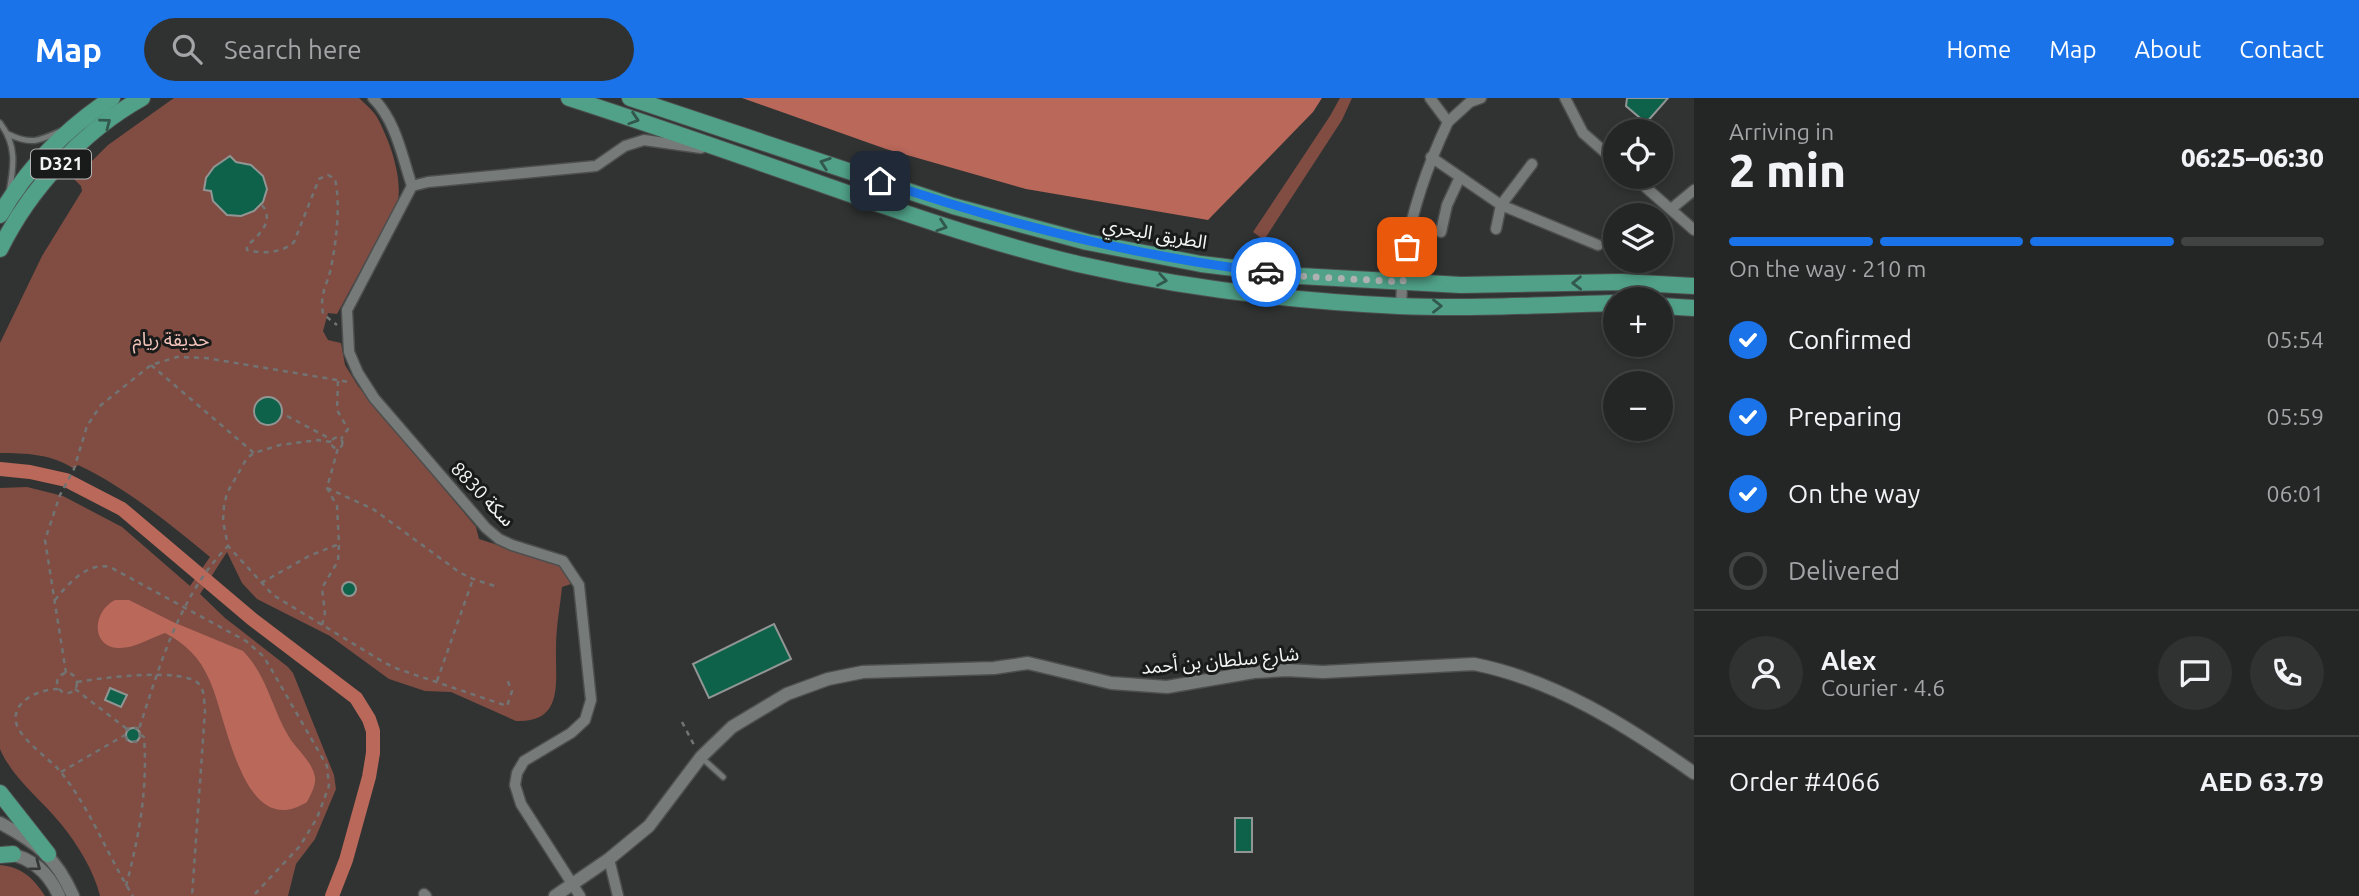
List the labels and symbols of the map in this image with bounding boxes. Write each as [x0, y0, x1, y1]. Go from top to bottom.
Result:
one-way arrow [628, 111, 640, 125]
one-way arrow [98, 119, 111, 131]
road number: D321 [31, 150, 91, 178]
pin [850, 151, 910, 211]
one-way arrow [820, 157, 832, 171]
street label: الطريق البحري [1100, 213, 1209, 257]
pin [1377, 217, 1437, 277]
one-way arrow [935, 218, 947, 232]
courier [1231, 237, 1301, 307]
one-way arrow [1157, 272, 1168, 287]
one-way arrow [1571, 275, 1582, 291]
one-way arrow [1433, 298, 1443, 314]
park label: حديقة ريام [133, 328, 209, 354]
street label: سكة 8830 [447, 457, 519, 531]
street label: شارع سلطان بن أحمد [1140, 642, 1300, 681]
one-way arrow [28, 858, 40, 870]

